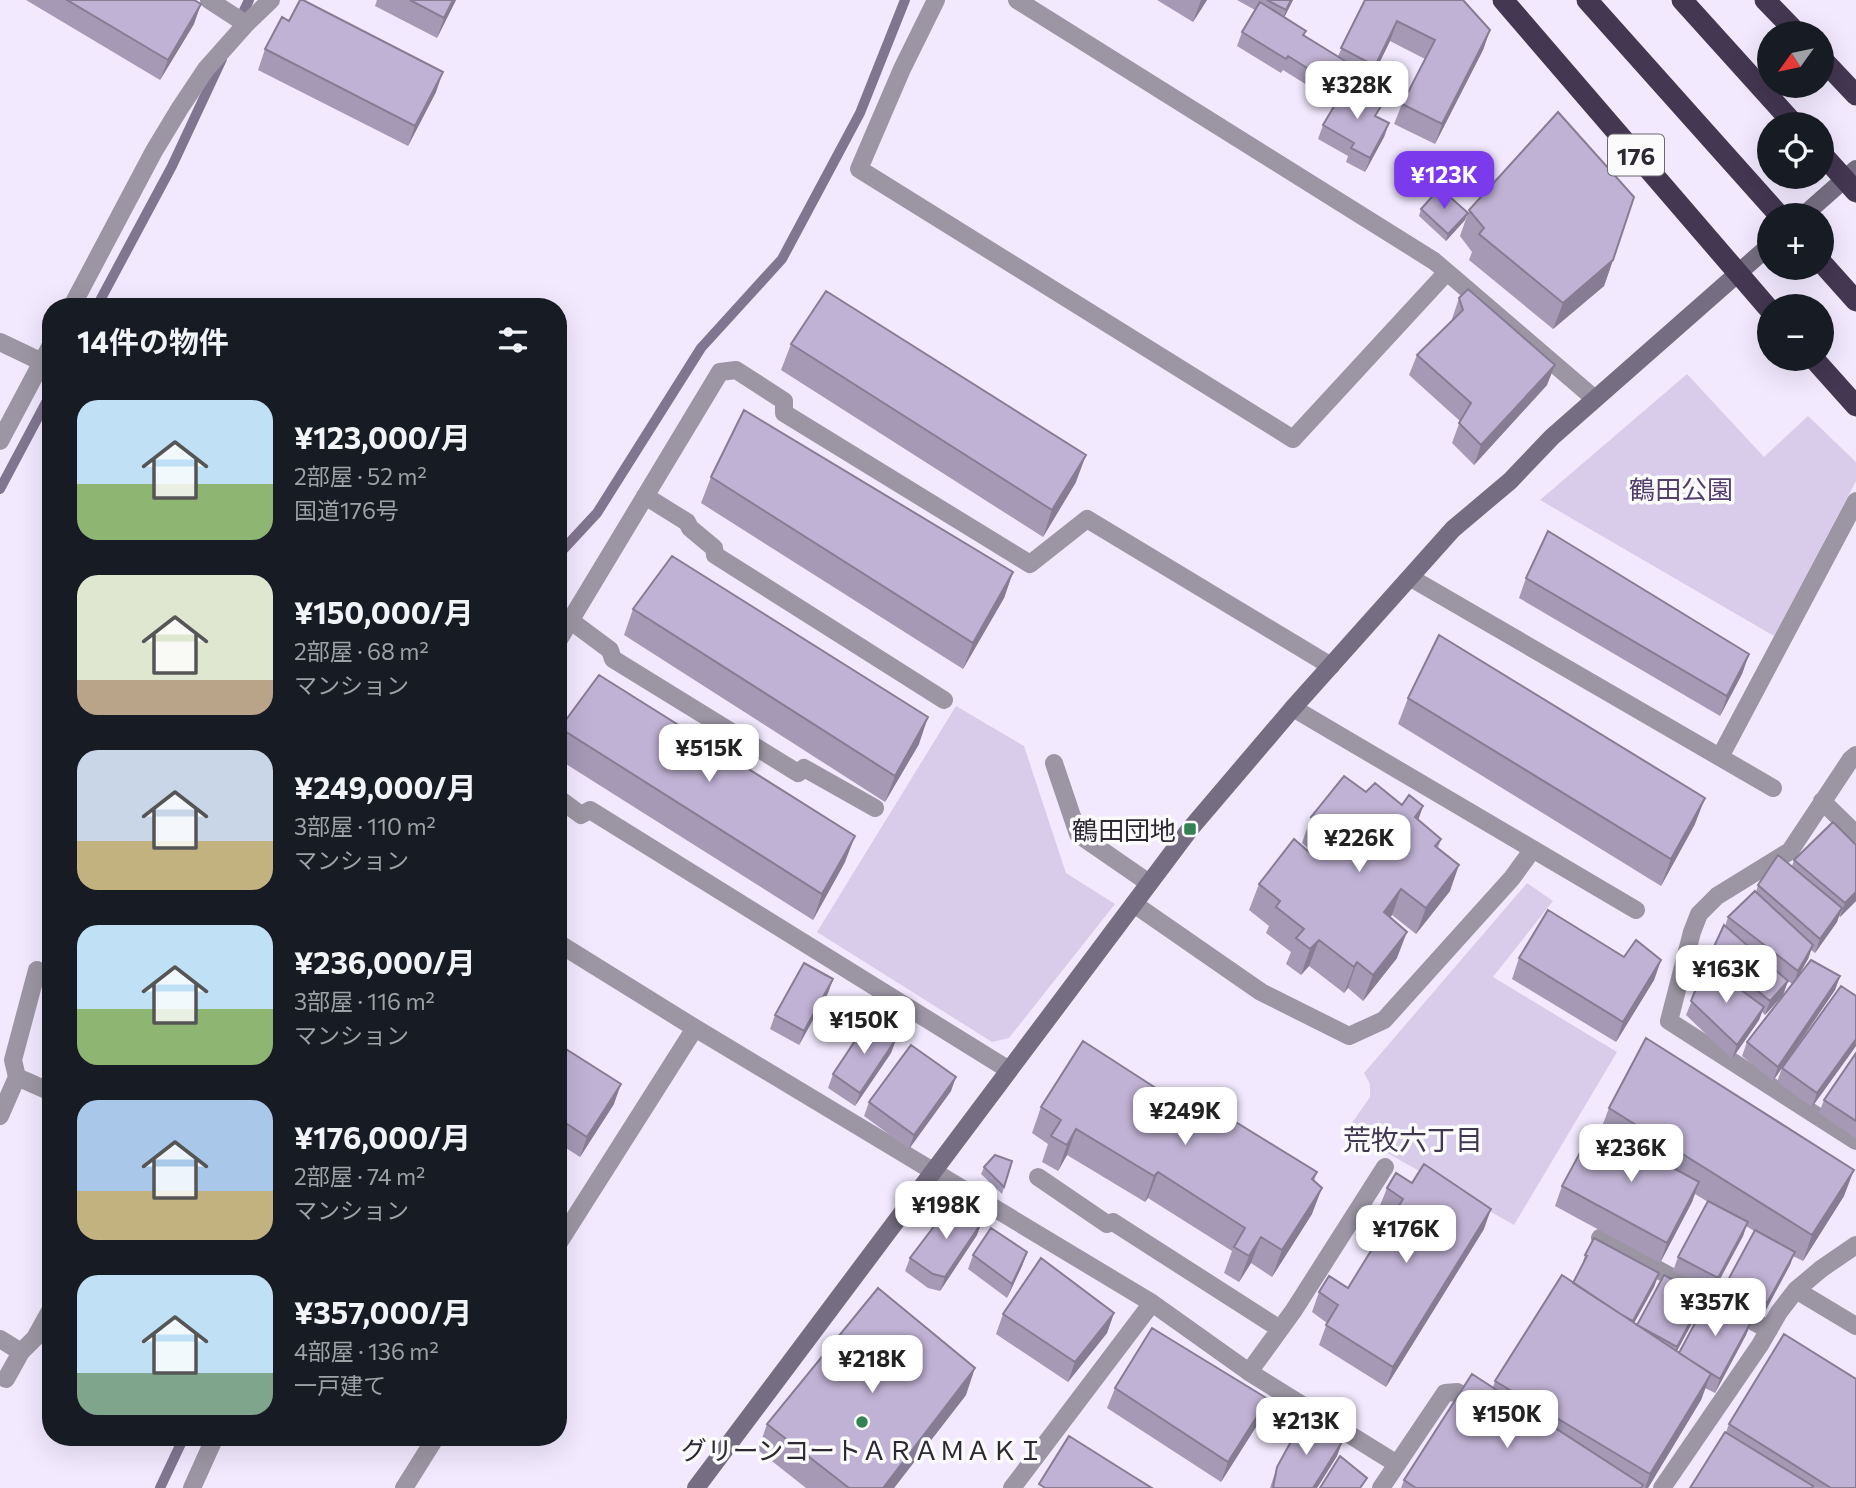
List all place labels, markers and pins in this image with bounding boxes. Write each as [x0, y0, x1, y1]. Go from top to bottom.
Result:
pin: ¥328K [1308, 61, 1406, 121]
pin: ¥123K [1395, 152, 1493, 211]
pin: ¥515K [660, 724, 758, 784]
place label: 鶴田団地 [1072, 814, 1176, 845]
pin: ¥226K [1310, 814, 1408, 874]
marker: 鶴田団地 [1182, 821, 1198, 837]
pin: ¥163K [1677, 946, 1775, 1005]
pin: ¥150K [815, 996, 913, 1056]
pin: ¥249K [1136, 1088, 1234, 1147]
pin: ¥236K [1582, 1124, 1680, 1184]
pin: ¥198K [897, 1182, 995, 1241]
pin: ¥176K [1357, 1206, 1455, 1265]
pin: ¥357K [1666, 1278, 1764, 1338]
pin: ¥218K [823, 1336, 921, 1395]
pin: ¥150K [1458, 1390, 1556, 1450]
pin: ¥213K [1257, 1398, 1355, 1457]
marker: グリーンコートＡＲＡＭＡＫＩ [854, 1414, 870, 1430]
place label: グリーンコートＡＲＡＭＡＫＩ [681, 1434, 1043, 1465]

